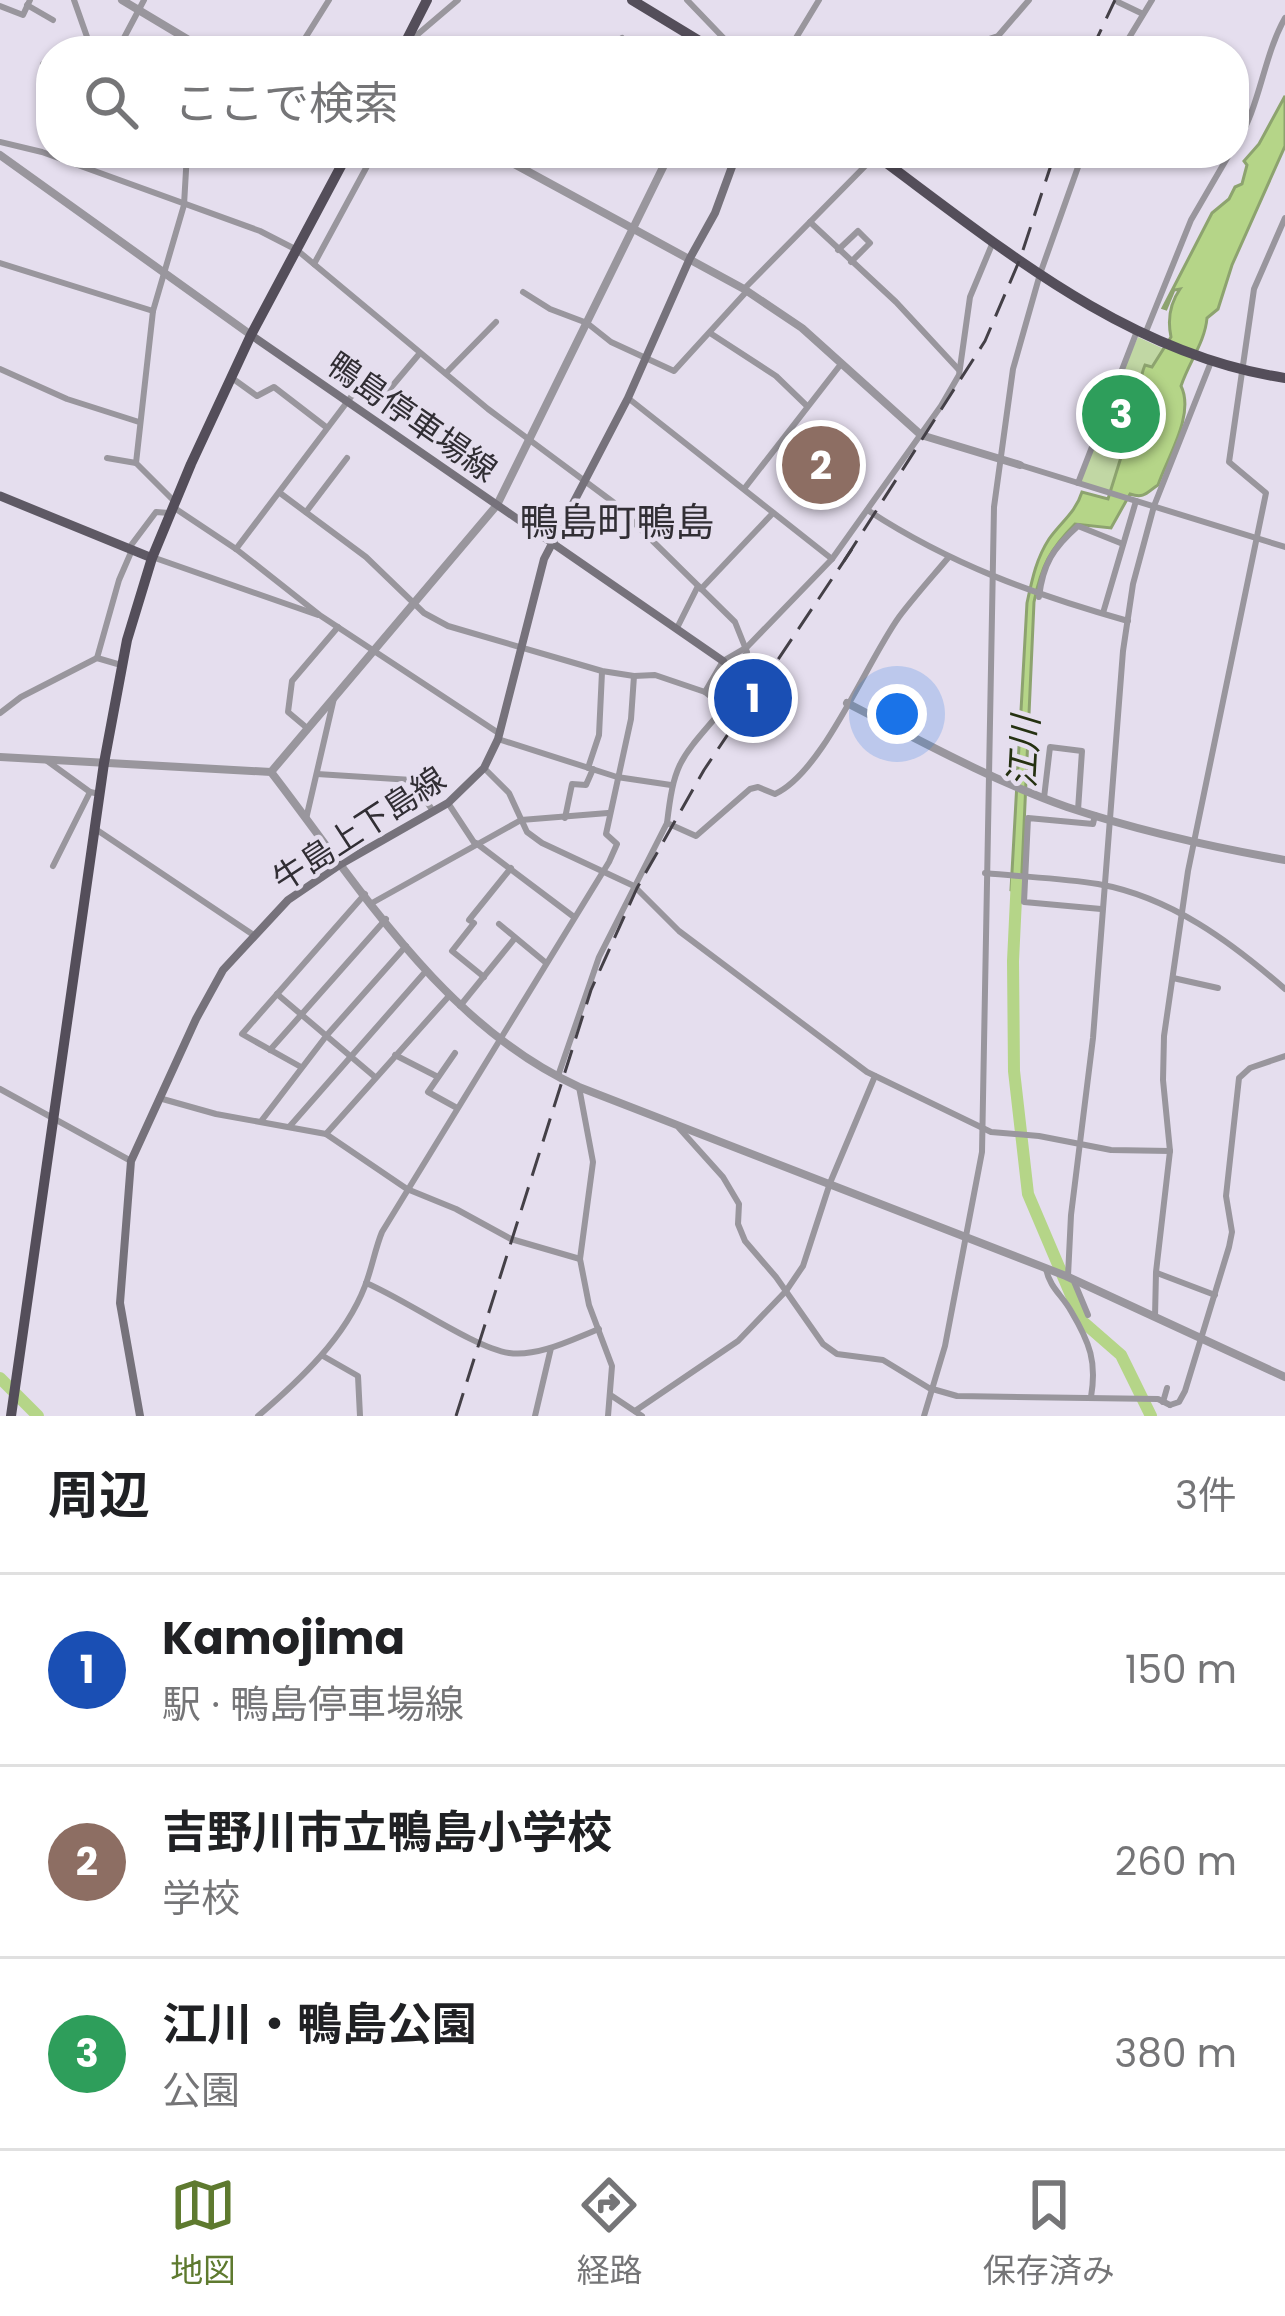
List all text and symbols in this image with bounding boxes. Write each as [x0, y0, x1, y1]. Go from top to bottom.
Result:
search box [36, 36, 1249, 168]
icon: search [78, 69, 144, 135]
text: ここで検索 [174, 72, 399, 135]
street label: 鴨島停車場線 [317, 341, 507, 493]
pin: 3 [1082, 369, 1160, 459]
pin: 2 [782, 420, 860, 510]
district label: 鴨島町鴨島 [519, 495, 715, 550]
pin: 1 [714, 653, 792, 743]
your location [867, 684, 927, 744]
water label: 江川 [997, 711, 1052, 789]
street label: 牛島上下島線 [263, 755, 455, 903]
text: 周辺 [48, 1459, 150, 1531]
text: 3件 [1175, 1468, 1237, 1523]
text: Kamojima [162, 1607, 405, 1670]
text: 1 [80, 1642, 94, 1697]
text: 150 m [1125, 1642, 1237, 1697]
text: 駅 · 鴨島停車場線 [162, 1677, 464, 1732]
text: 吉野川市立鴨島小学校 [162, 1801, 612, 1864]
text: 2 [76, 1834, 98, 1889]
text: 260 m [1115, 1834, 1237, 1889]
text: 学校 [162, 1871, 240, 1926]
text: 江川・鴨島公園 [162, 1993, 477, 2056]
text: 3 [75, 2026, 99, 2081]
text: 380 m [1114, 2026, 1237, 2081]
text: 公園 [162, 2063, 240, 2118]
tab: 地図 [170, 2172, 236, 2296]
tab: 経路 [576, 2172, 642, 2296]
tab: 保存済み [983, 2172, 1115, 2296]

